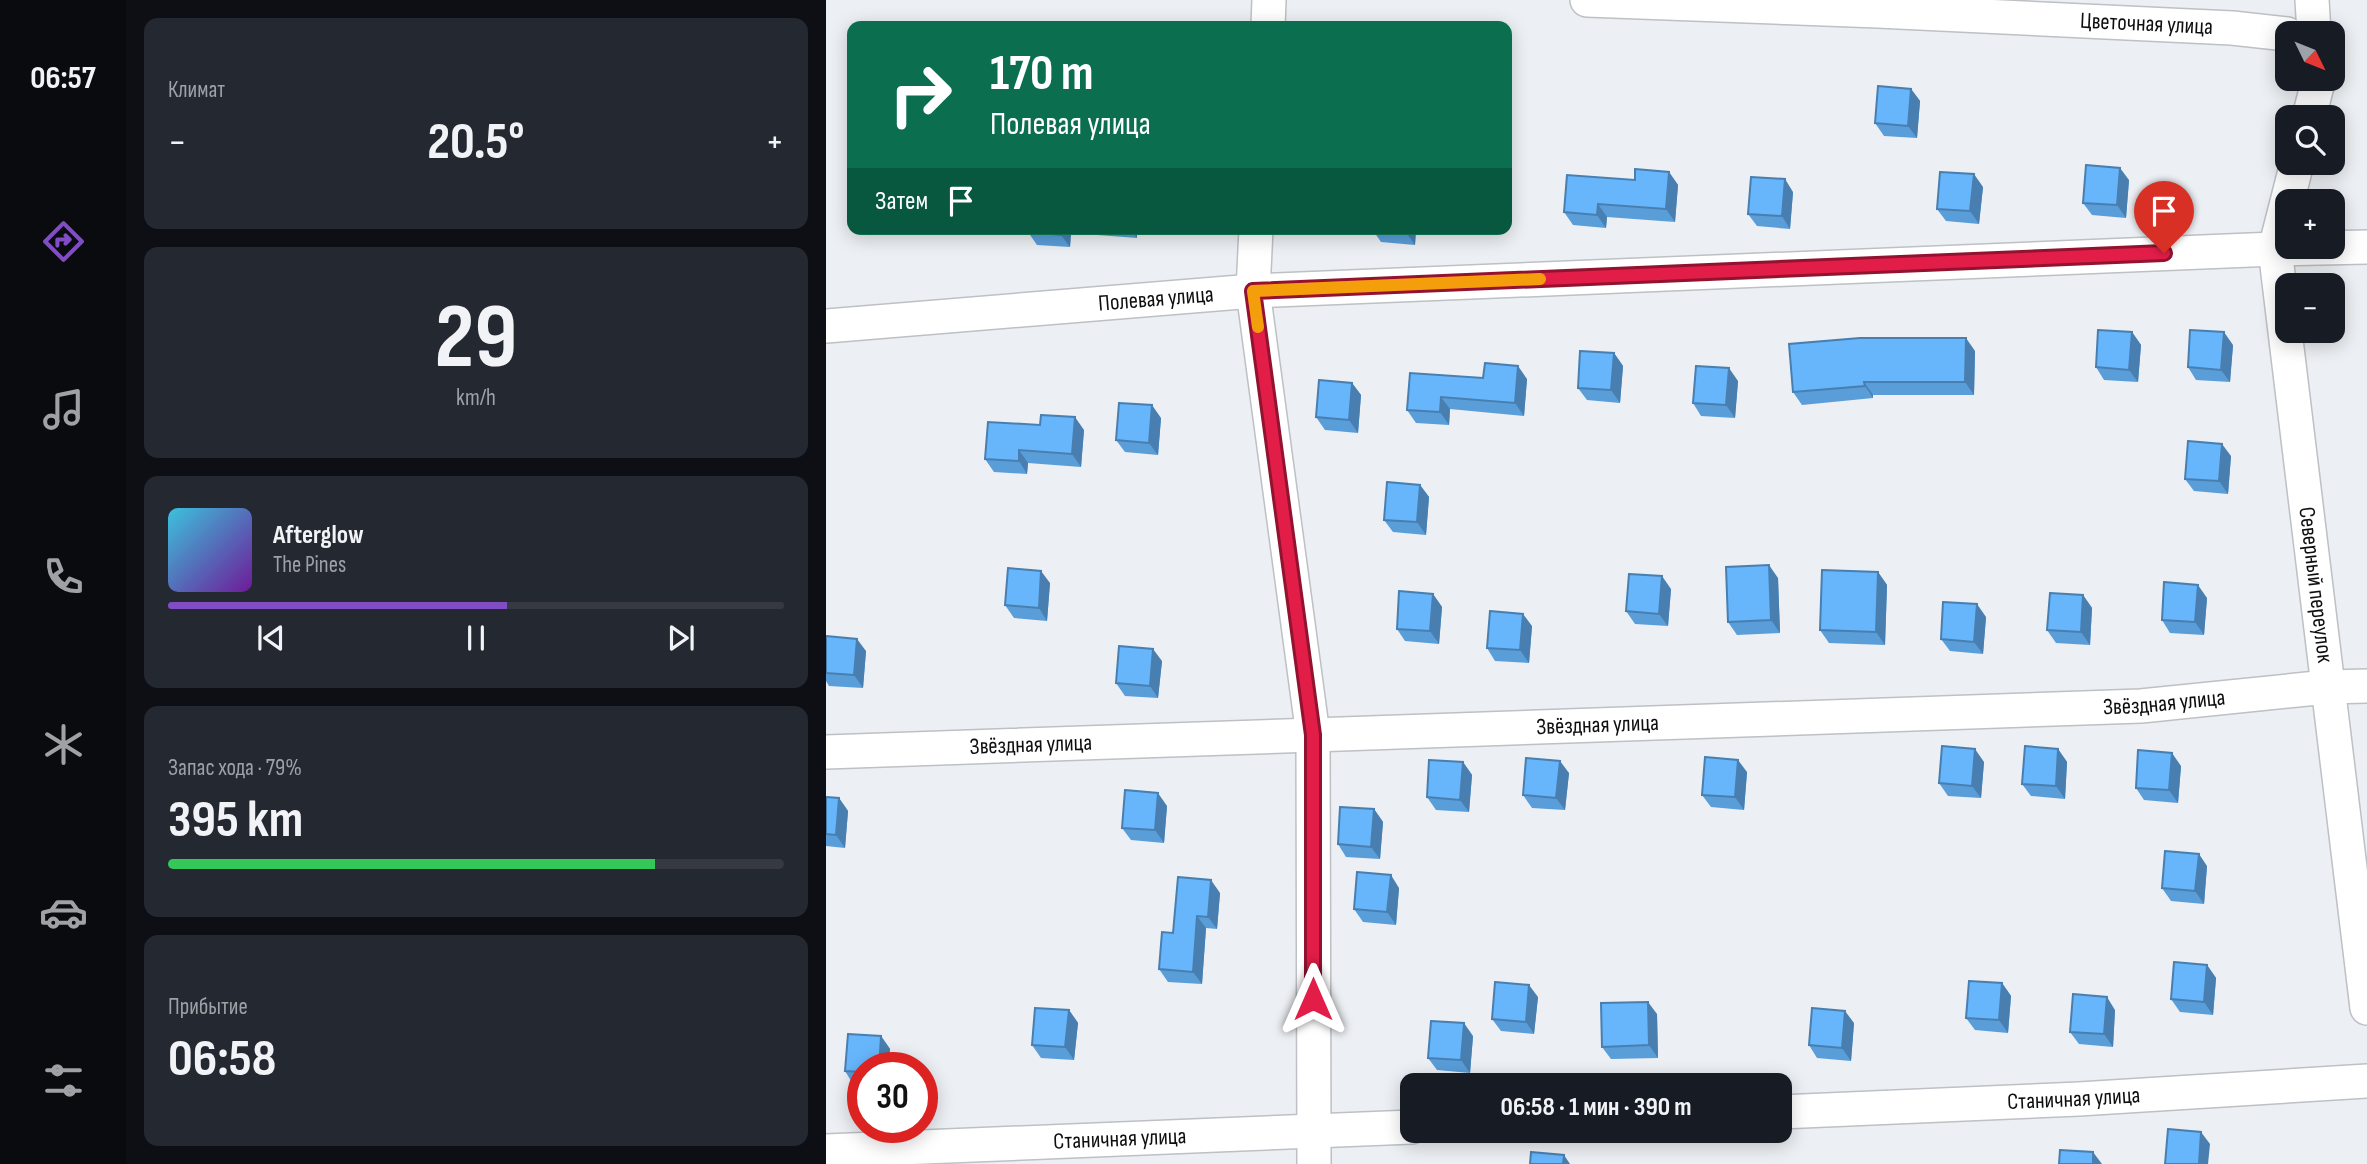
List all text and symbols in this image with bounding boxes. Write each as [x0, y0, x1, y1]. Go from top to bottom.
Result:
street label: Цветочная улица [2079, 7, 2213, 41]
north arrow [2275, 21, 2345, 91]
map controls [2275, 21, 2345, 343]
text: 170 m [990, 45, 1094, 104]
icon: right [875, 49, 966, 140]
text: 06:57 [30, 59, 96, 98]
text: Климат [168, 76, 225, 104]
text: Полевая улица [990, 105, 1151, 144]
button: search [2275, 105, 2345, 175]
text: 20.5° [427, 111, 525, 174]
text: − [168, 120, 187, 165]
text: + [765, 120, 784, 165]
pin [2134, 181, 2194, 253]
icon: arrive [942, 182, 980, 220]
text: Затем [875, 186, 928, 217]
button: + [2275, 189, 2345, 259]
icon: arrive [2145, 192, 2183, 230]
icon: directions [39, 217, 88, 266]
button: − [2275, 273, 2345, 343]
street label: Полевая улица [1097, 280, 1215, 318]
text: 29 [435, 284, 518, 393]
text: km/h [456, 384, 496, 412]
icon: music [39, 385, 88, 434]
street label: Северный переулок [2292, 505, 2339, 665]
text: Afterglow [273, 520, 364, 551]
text: The Pines [273, 551, 346, 579]
icon: phone [39, 552, 88, 601]
icon: previous [252, 619, 290, 657]
icon: pause [457, 619, 495, 657]
icon: next [662, 619, 700, 657]
street label: Звёздная улица [2102, 683, 2226, 721]
street label: Звёздная улица [1536, 709, 1659, 741]
icon: climate [39, 720, 88, 769]
street label: Звёздная улица [969, 729, 1093, 761]
text: Запас хода · 79% [168, 754, 302, 782]
text: 395 km [168, 789, 303, 852]
icon: car [39, 888, 88, 937]
position arrow [1276, 962, 1350, 1036]
text: Прибытие [168, 993, 248, 1021]
text: 06:58 [168, 1028, 276, 1091]
speed limit sign: 30 [847, 1052, 938, 1143]
icon: filters [39, 1056, 88, 1105]
street label: Станичная улица [2007, 1081, 2141, 1116]
text: 06:58 · 1 мин · 390 m [1501, 1092, 1691, 1123]
street label: Станичная улица [1053, 1122, 1187, 1156]

